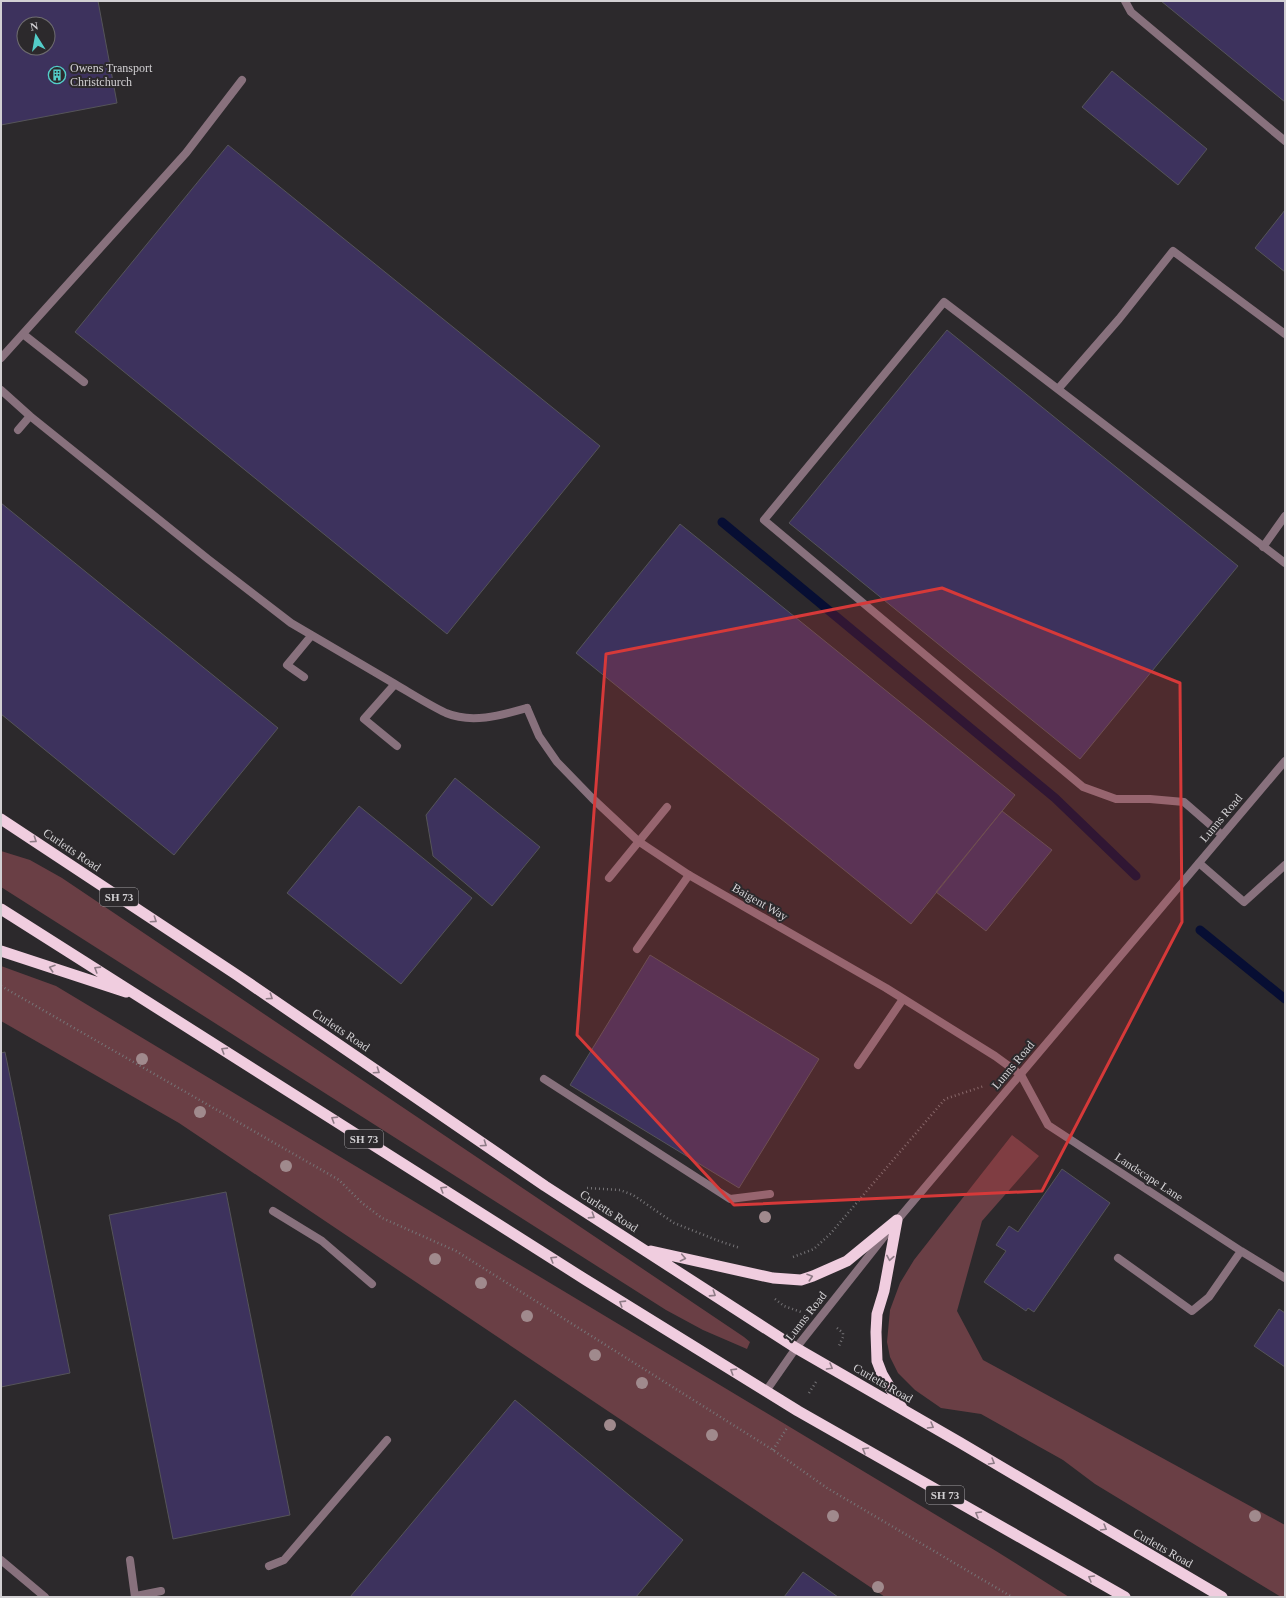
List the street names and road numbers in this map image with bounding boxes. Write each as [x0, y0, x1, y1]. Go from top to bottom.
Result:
street label: Lunns Road [1197, 791, 1245, 845]
street label: Curletts Road [41, 826, 103, 874]
street label: Baigent Way [730, 880, 790, 924]
road number: SH 73 [100, 888, 138, 906]
street label: Curletts Road [310, 1006, 372, 1054]
street label: Lunns Road [989, 1038, 1037, 1092]
road number: SH 73 [345, 1130, 383, 1148]
street label: Landscape Lane [1112, 1150, 1186, 1204]
street label: Curletts Road [577, 1187, 641, 1235]
street label: Lunns Road [783, 1289, 829, 1343]
street label: Curletts Road [851, 1360, 915, 1406]
road number: SH 73 [926, 1486, 964, 1504]
street label: Curletts Road [1131, 1525, 1195, 1571]

